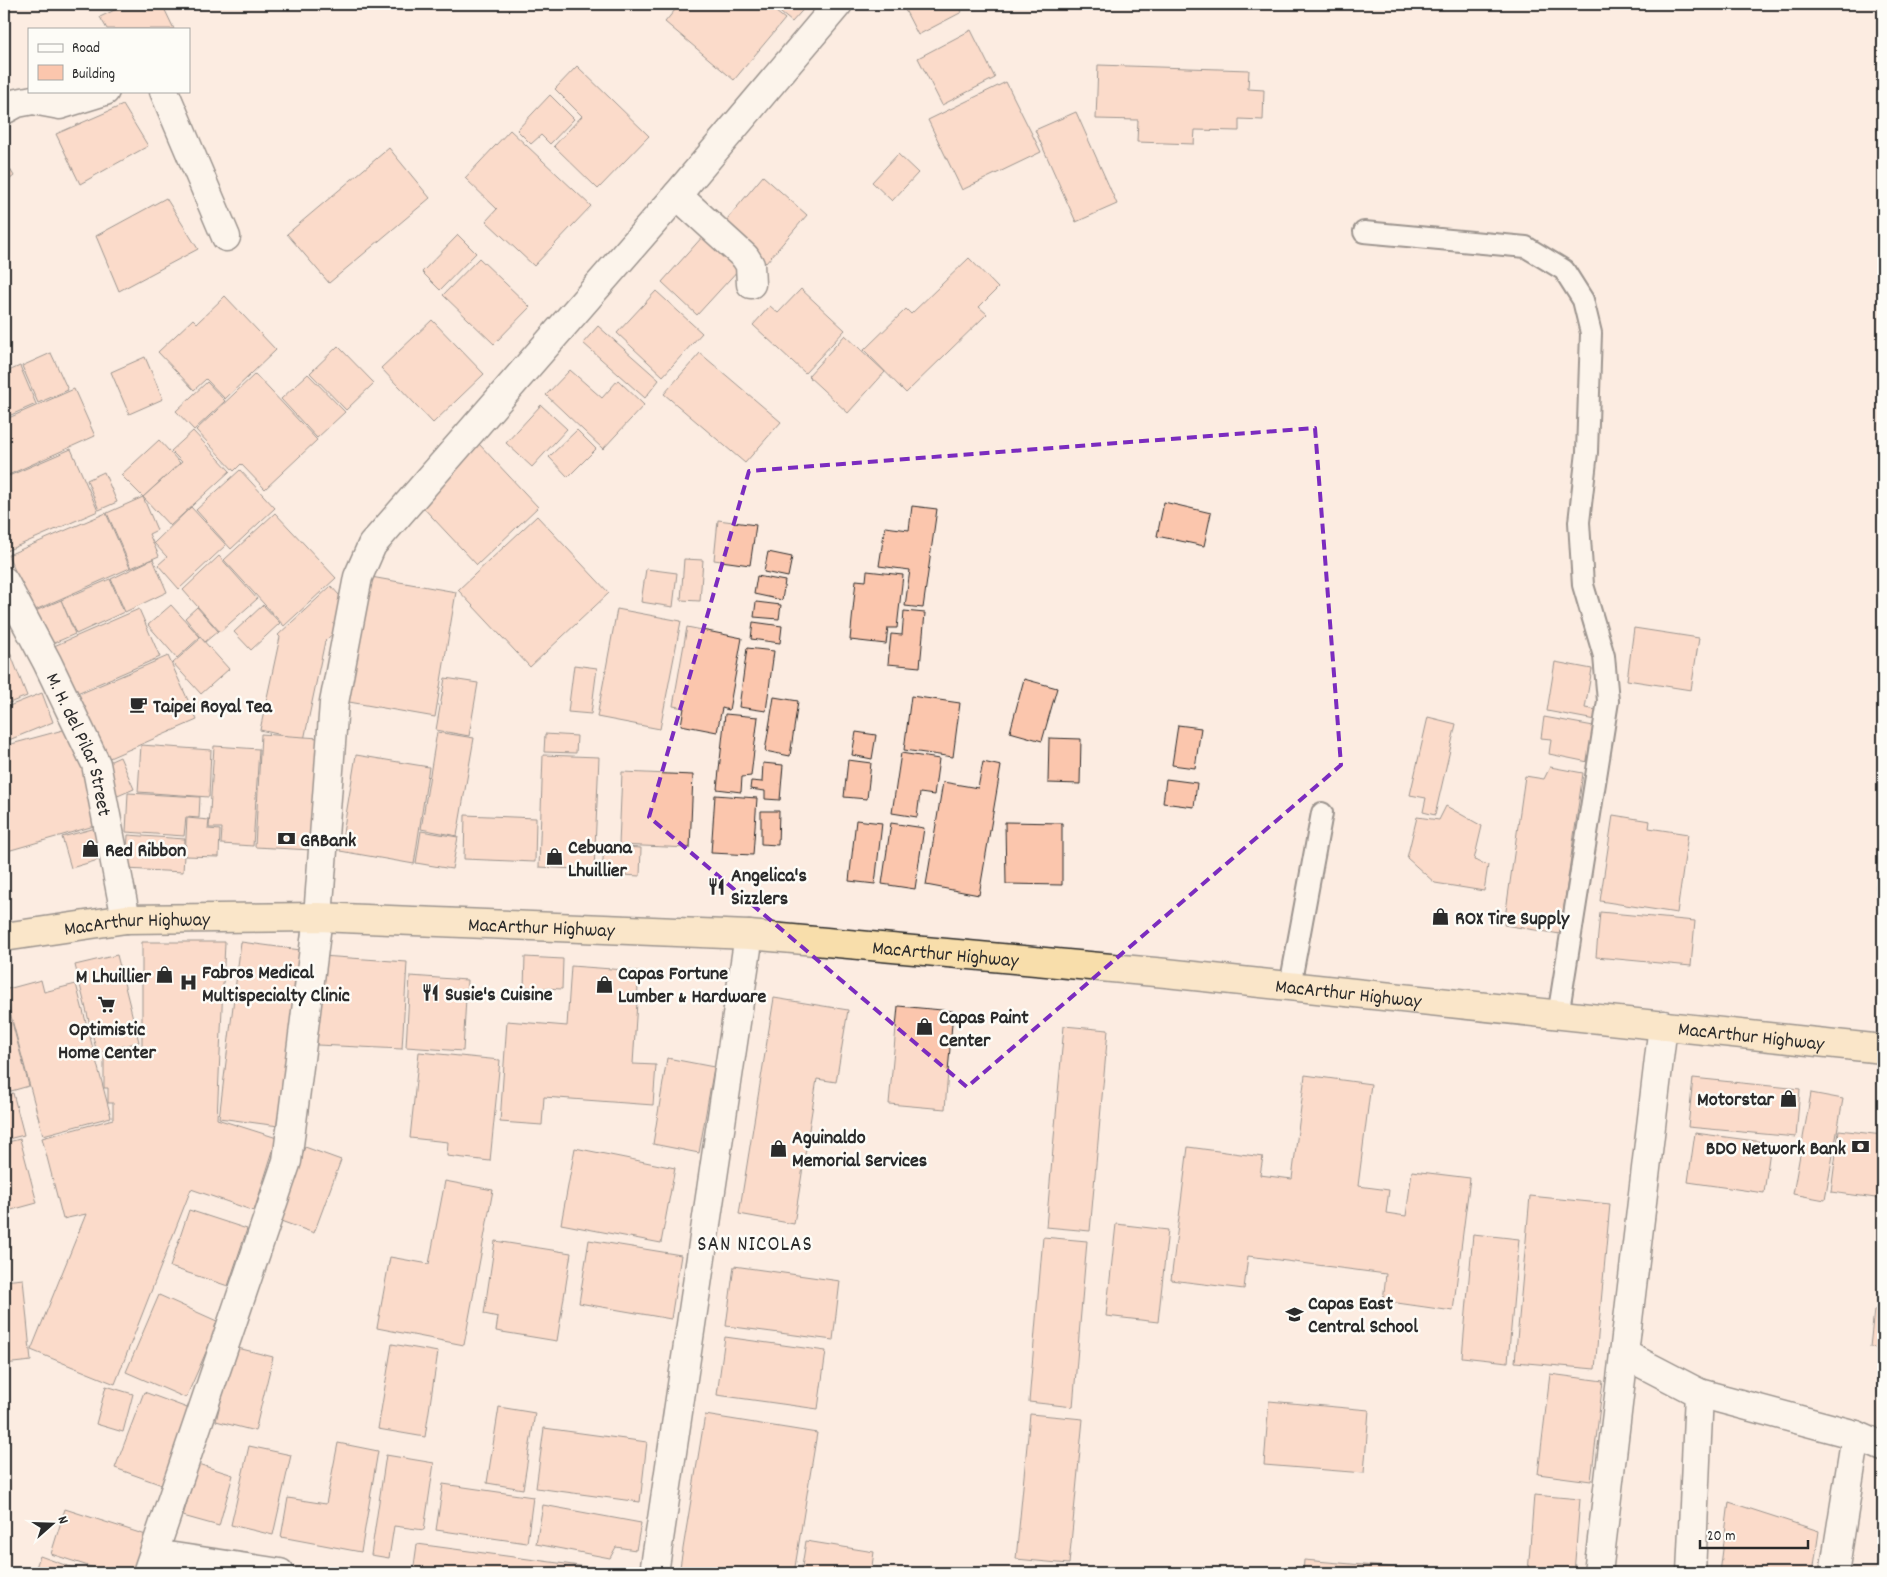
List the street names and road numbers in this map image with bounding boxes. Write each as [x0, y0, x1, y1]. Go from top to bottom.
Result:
street label: M. H. del Pilar Street [37, 669, 117, 819]
street label: MacArthur Highway [62, 907, 211, 945]
street label: MacArthur Highway [467, 912, 616, 946]
street label: MacArthur Highway [871, 935, 1021, 977]
street label: MacArthur Highway [1274, 974, 1424, 1017]
street label: MacArthur Highway [1676, 1016, 1826, 1060]

